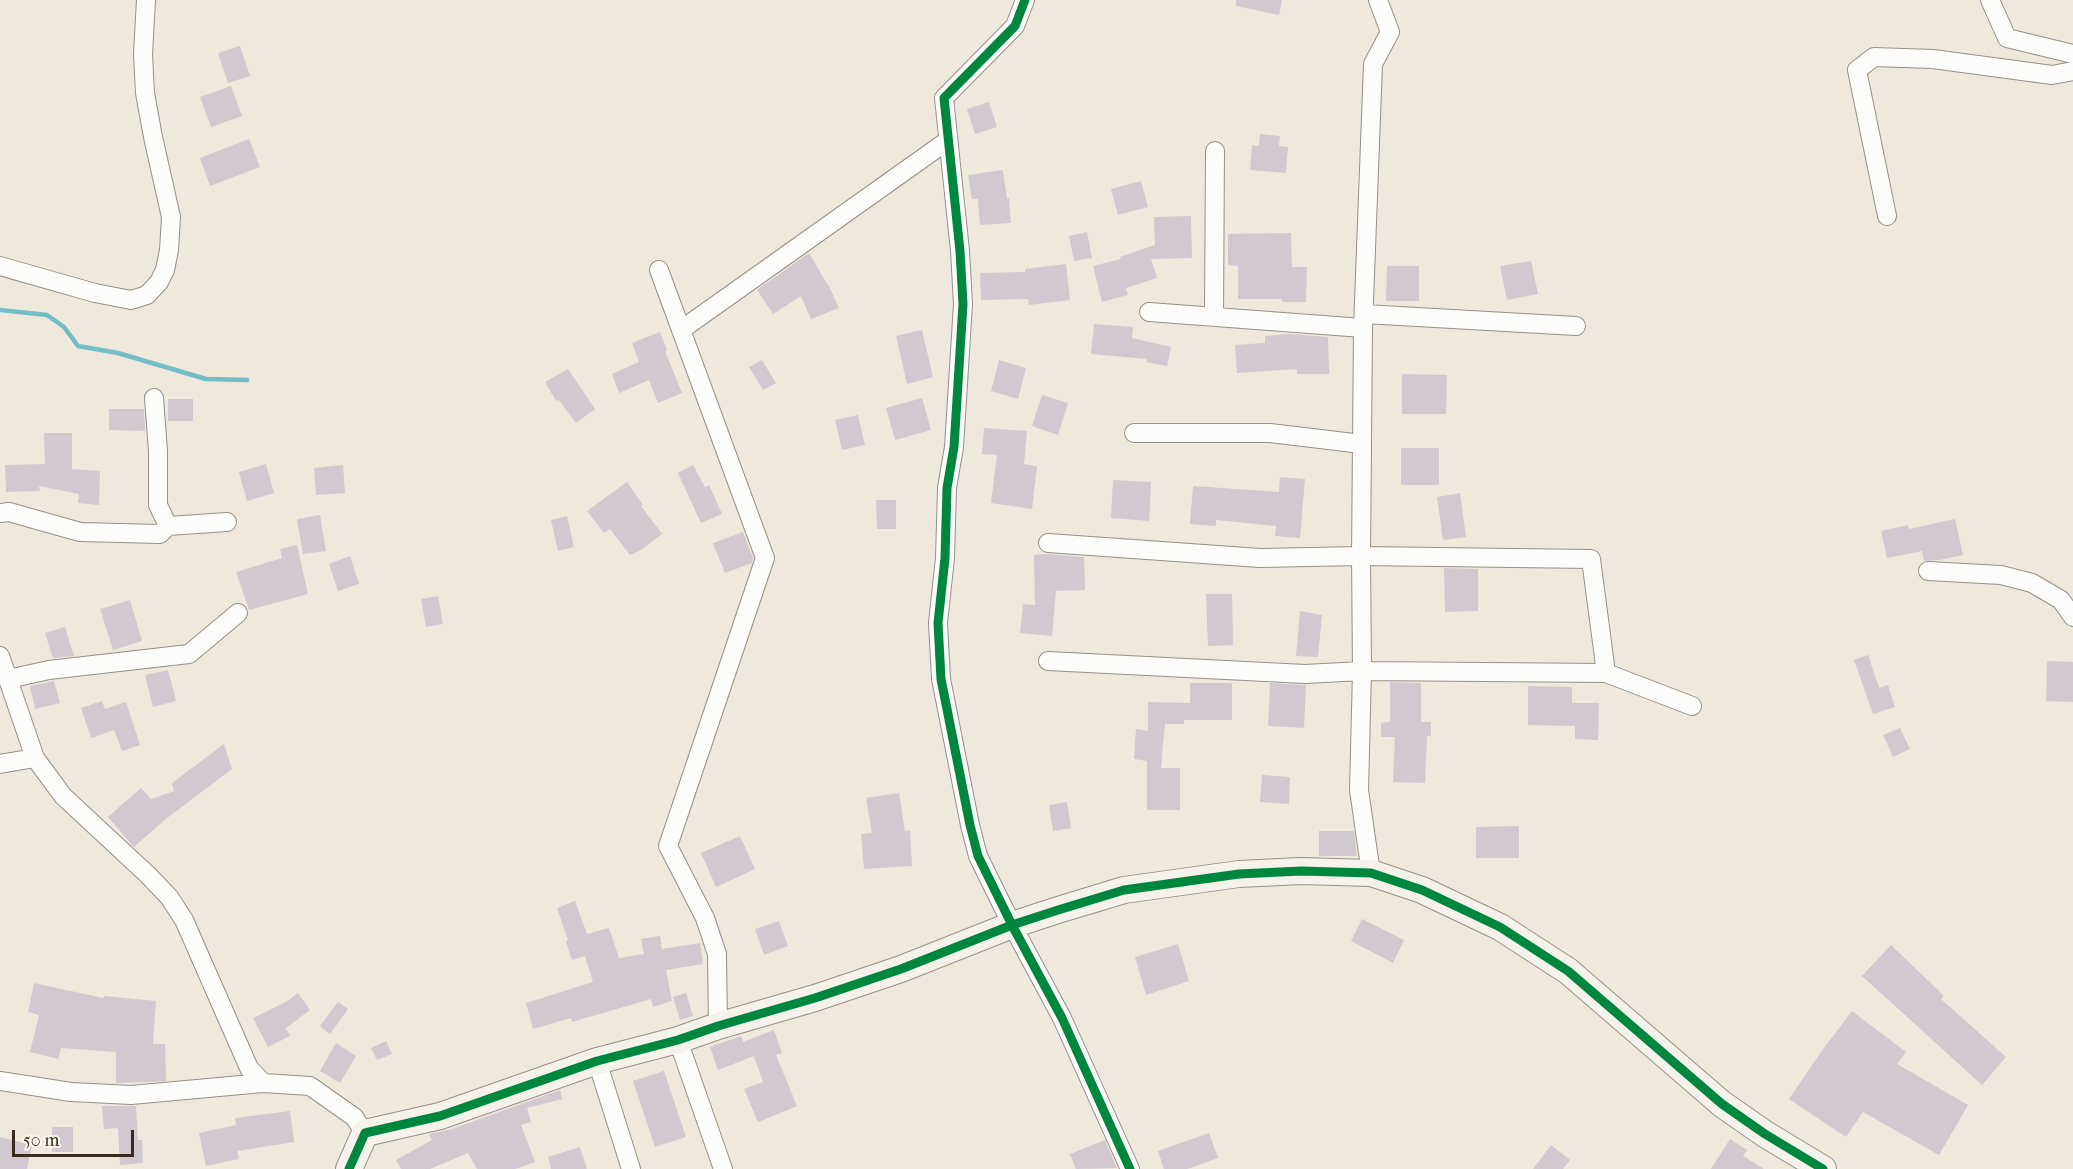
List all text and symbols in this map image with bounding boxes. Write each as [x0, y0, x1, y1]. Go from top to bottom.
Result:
scale bar [15, 1118, 136, 1156]
text: 50 m [23, 1130, 59, 1151]

